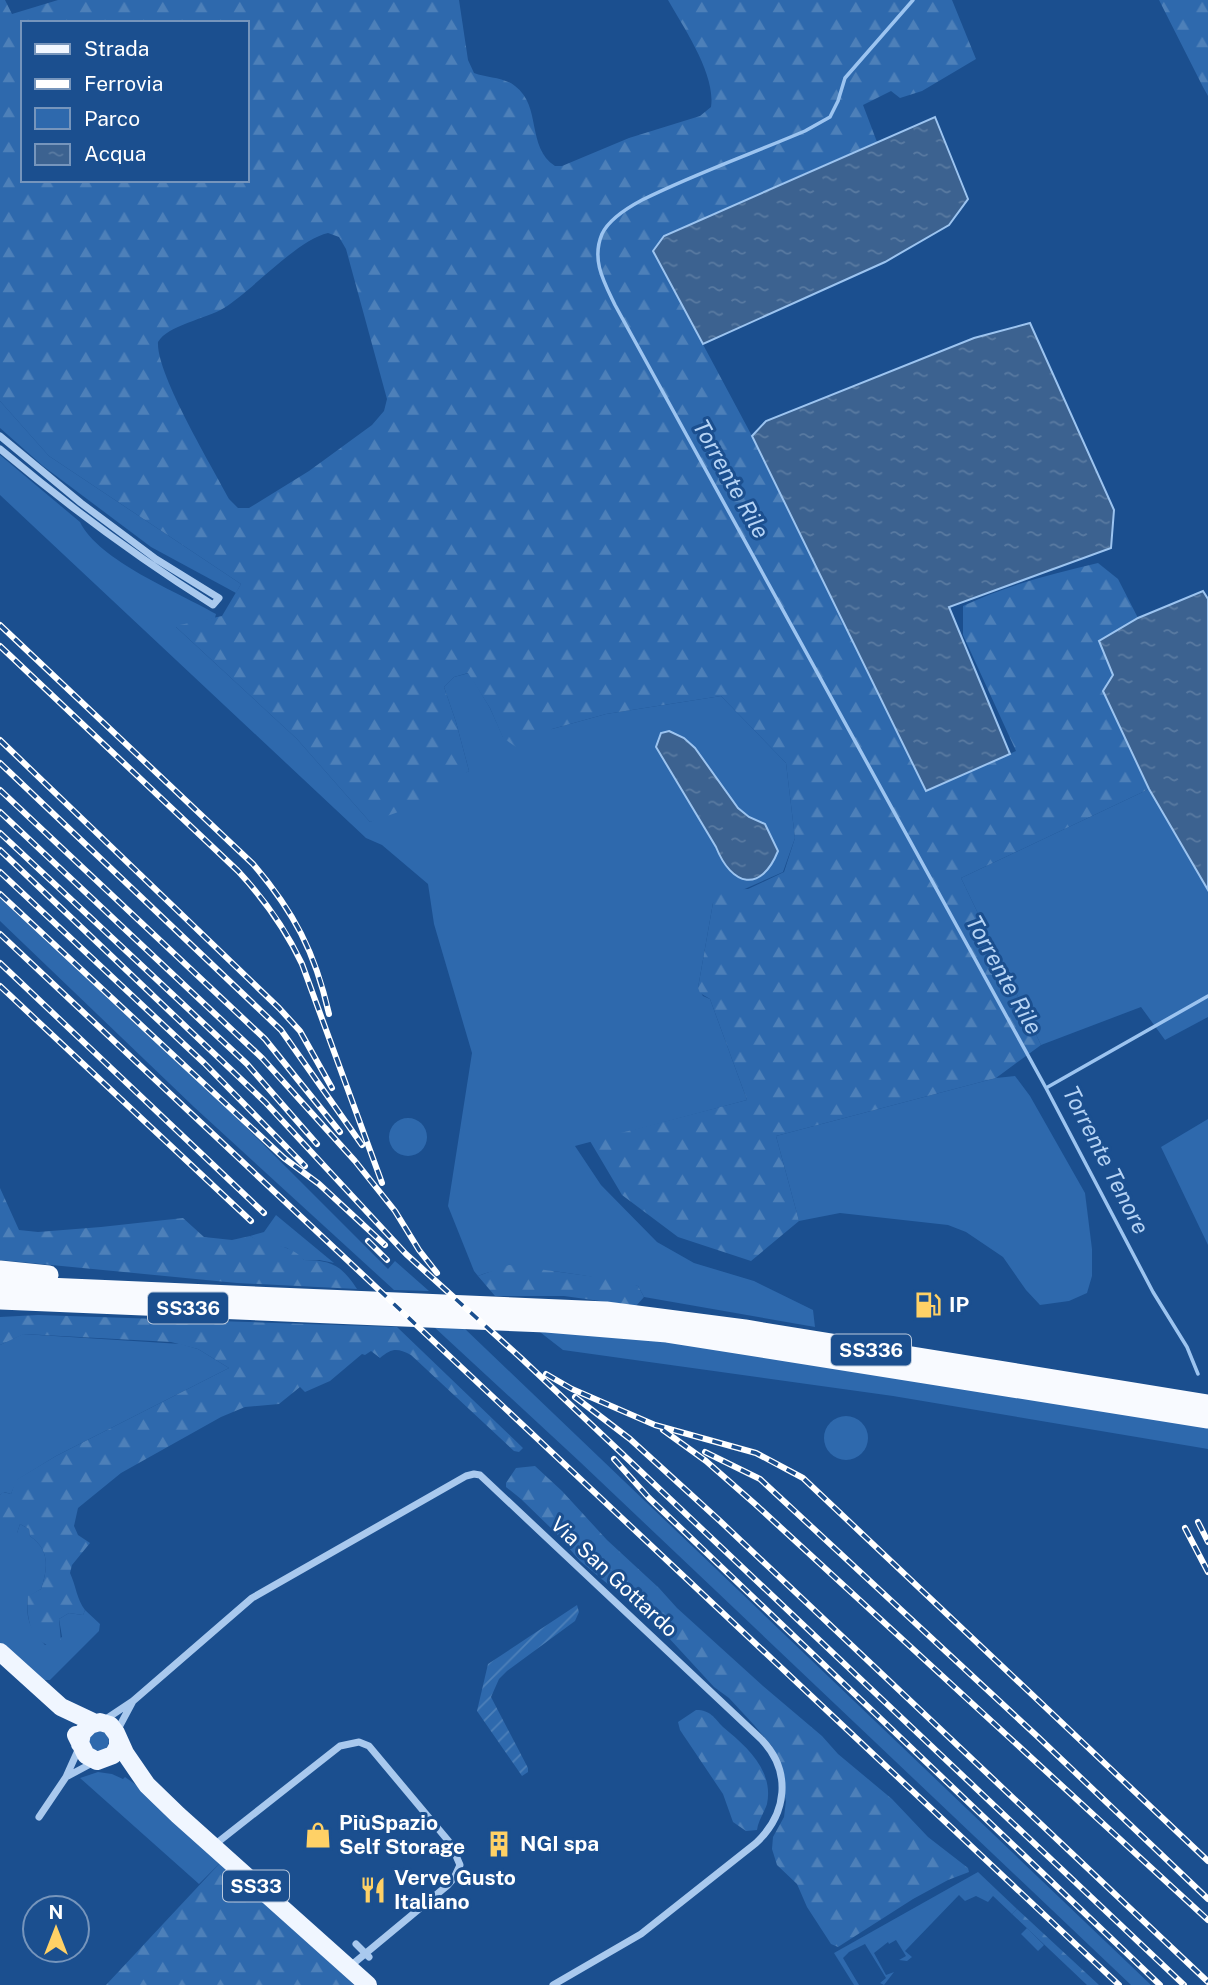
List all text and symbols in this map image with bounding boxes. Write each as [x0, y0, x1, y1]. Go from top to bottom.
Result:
legend [21, 21, 248, 182]
text: Strada [84, 36, 149, 61]
text: Ferrovia [84, 71, 163, 96]
text: Parco [84, 106, 140, 131]
text: Acqua [84, 141, 146, 166]
water label: Torrente Rile [688, 415, 775, 543]
water label: Torrente Rile [961, 911, 1048, 1039]
water label: Torrente Tenore [1058, 1081, 1155, 1238]
fuel station icon: IP [913, 1290, 943, 1320]
road number: SS336 [148, 1292, 228, 1324]
place label: IP [949, 1292, 969, 1317]
road number: SS336 [831, 1334, 911, 1366]
street label: Via San Gottardo [546, 1511, 683, 1642]
place label: PiùSpazio Self Storage [339, 1810, 465, 1859]
shop icon: PiùSpazio Self Storage [303, 1820, 333, 1850]
building icon: NGI spa [484, 1829, 514, 1859]
place label: NGI spa [520, 1831, 599, 1856]
place label: Verve Gusto Italiano [394, 1865, 516, 1914]
road number: SS33 [223, 1870, 289, 1902]
restaurant icon: Verve Gusto Italiano [358, 1875, 388, 1905]
north arrow [21, 1894, 91, 1964]
text: N [49, 1901, 63, 1923]

